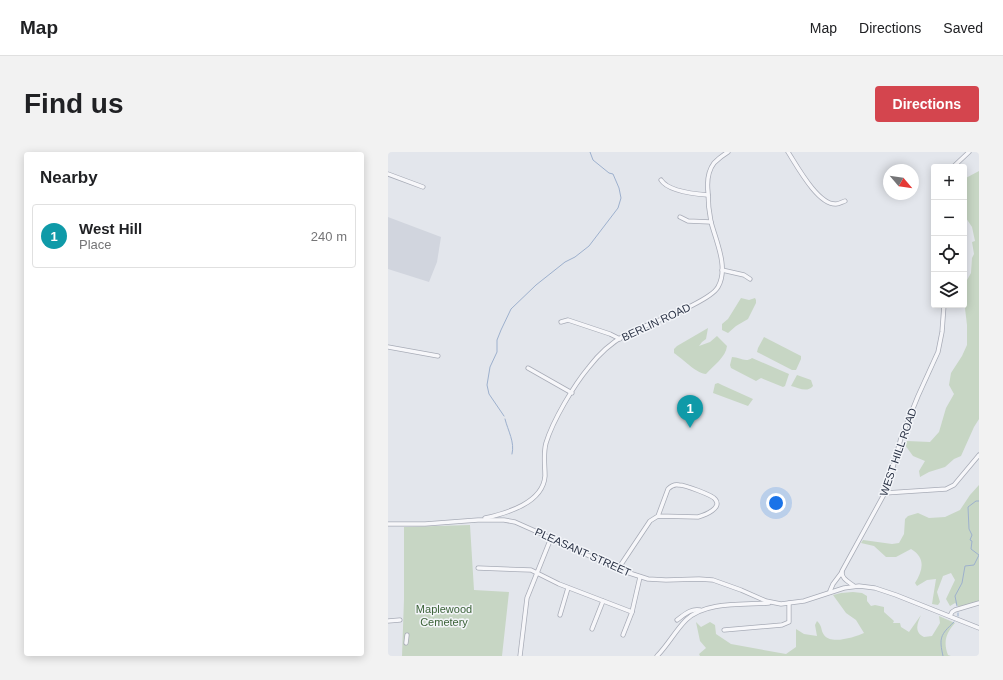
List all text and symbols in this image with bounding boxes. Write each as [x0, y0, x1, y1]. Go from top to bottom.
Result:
text: Map [20, 17, 58, 38]
text: Map [810, 20, 837, 36]
text: Directions [859, 20, 921, 36]
text: Saved [943, 20, 983, 36]
button: Directions [875, 86, 979, 122]
text: Find us [24, 88, 124, 119]
north arrow [883, 164, 919, 200]
map controls [931, 164, 967, 308]
button: + [931, 164, 967, 200]
text: Nearby [40, 168, 98, 187]
button: − [931, 200, 967, 236]
text: West Hill [79, 220, 142, 237]
text: 1 [50, 229, 58, 244]
text: 240 m [311, 229, 347, 244]
button: locate [931, 236, 967, 272]
text: Place [79, 237, 112, 252]
button: layers [931, 272, 967, 308]
street label: BERLIN ROAD [620, 301, 692, 343]
pin: 1 [677, 395, 703, 428]
street label: WEST HILL ROAD [877, 406, 919, 498]
your location [766, 493, 786, 513]
street label: PLEASANT STREET [533, 525, 633, 579]
park label: Maplewood Cemetery [416, 603, 472, 628]

